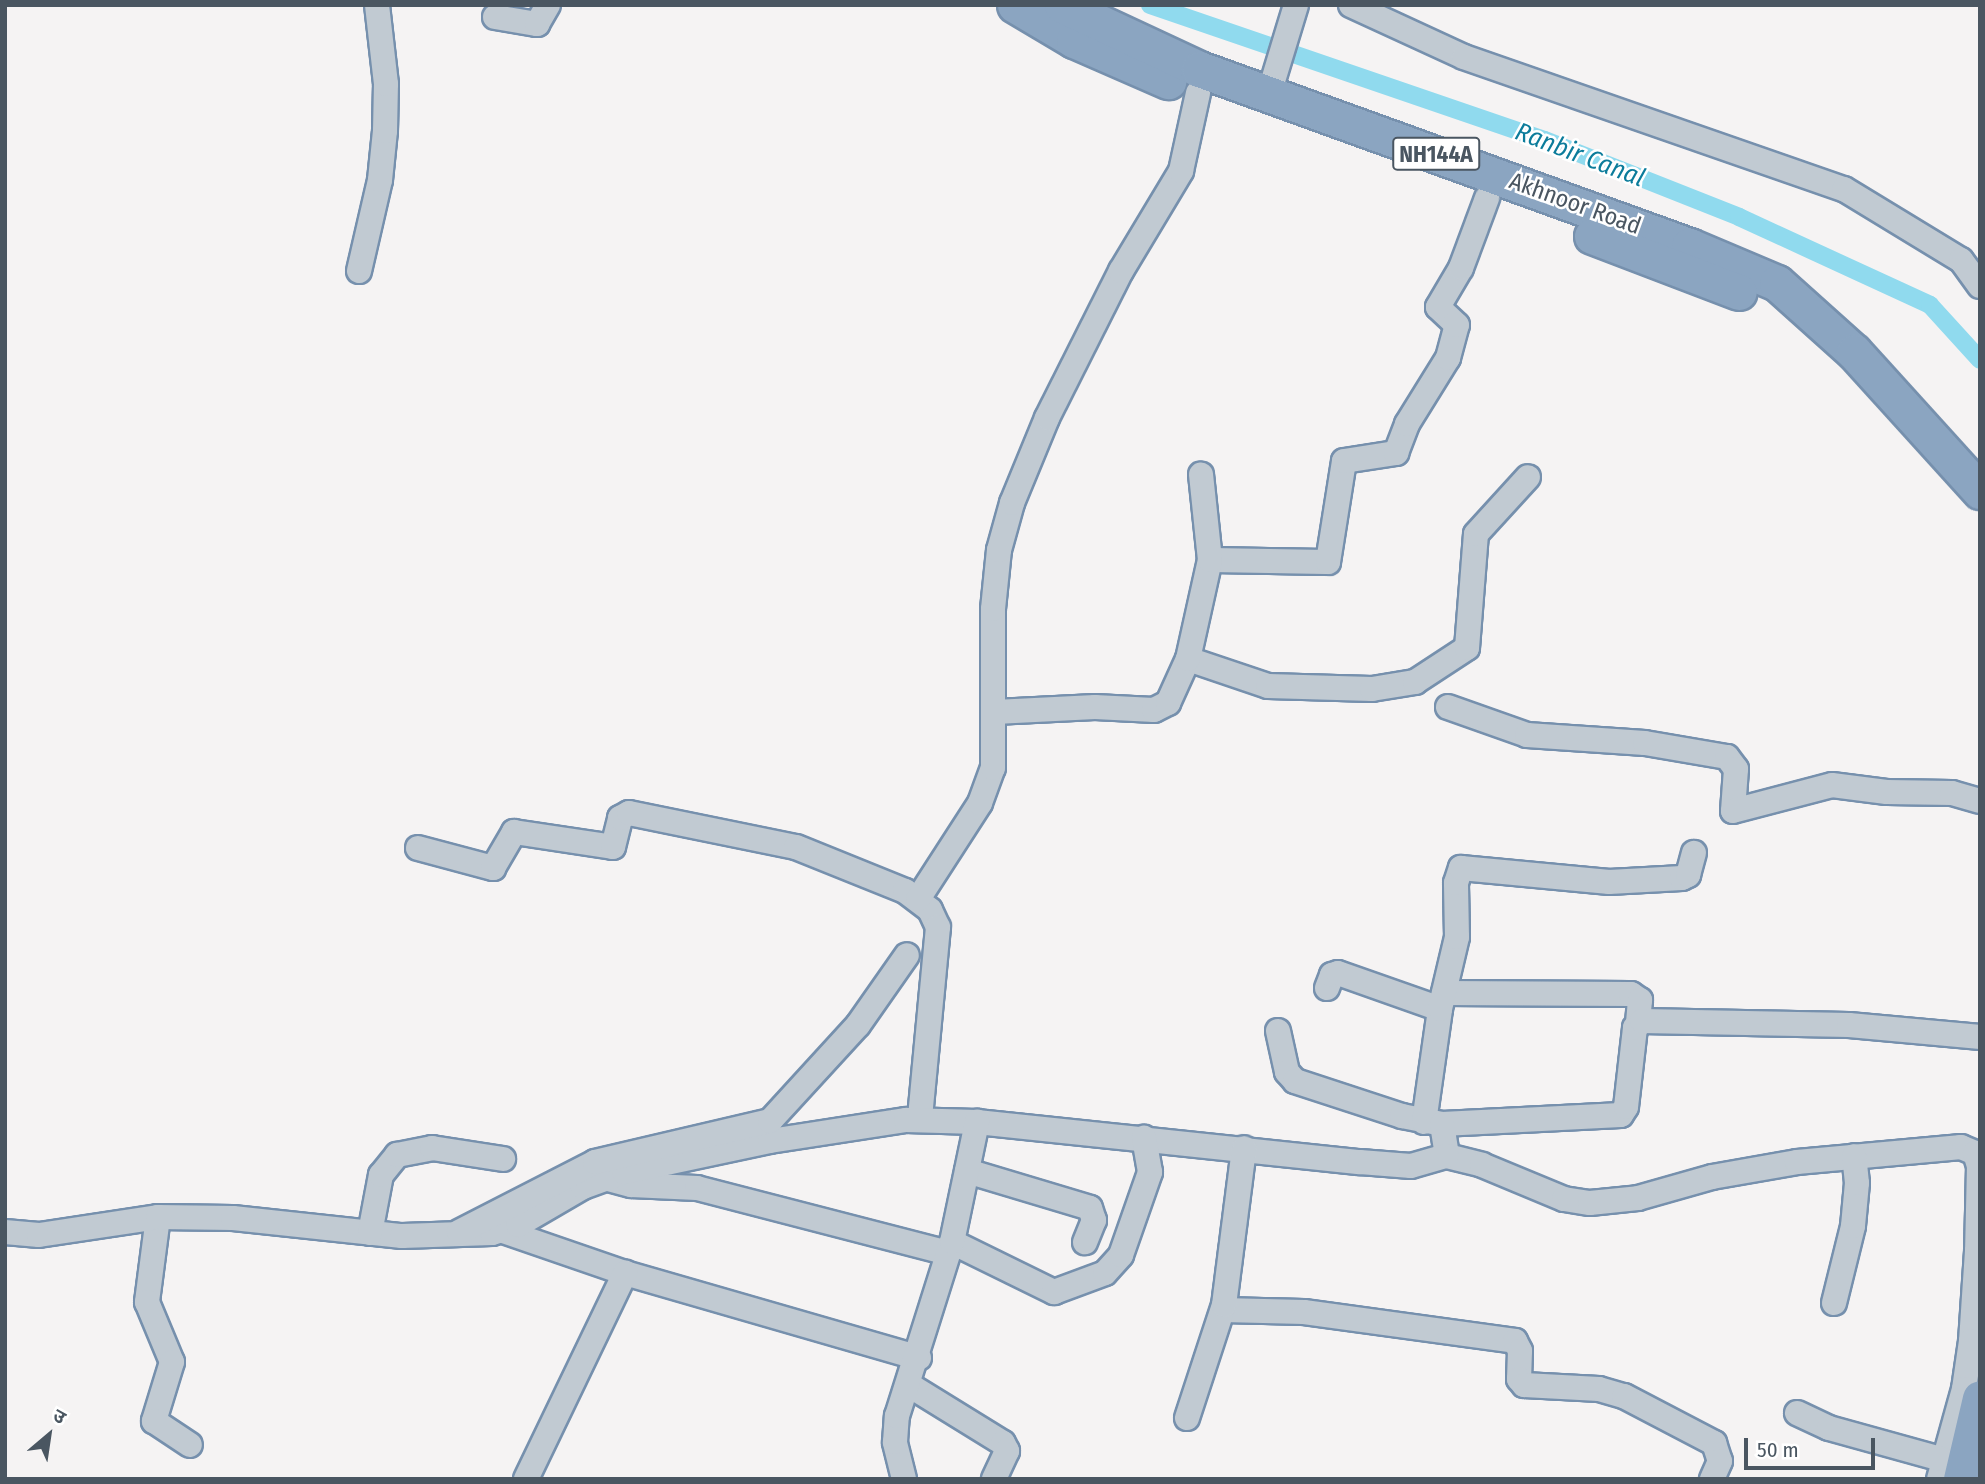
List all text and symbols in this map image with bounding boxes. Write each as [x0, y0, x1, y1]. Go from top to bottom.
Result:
water label: Ranbir Canal [1511, 116, 1649, 194]
road number: NH144A [1392, 134, 1480, 174]
street label: Akhnoor Road [1505, 167, 1645, 241]
north arrow [14, 1400, 84, 1470]
text: उ [49, 1403, 70, 1429]
scale bar [1747, 1424, 1878, 1468]
text: 50 m [1757, 1437, 1799, 1463]

